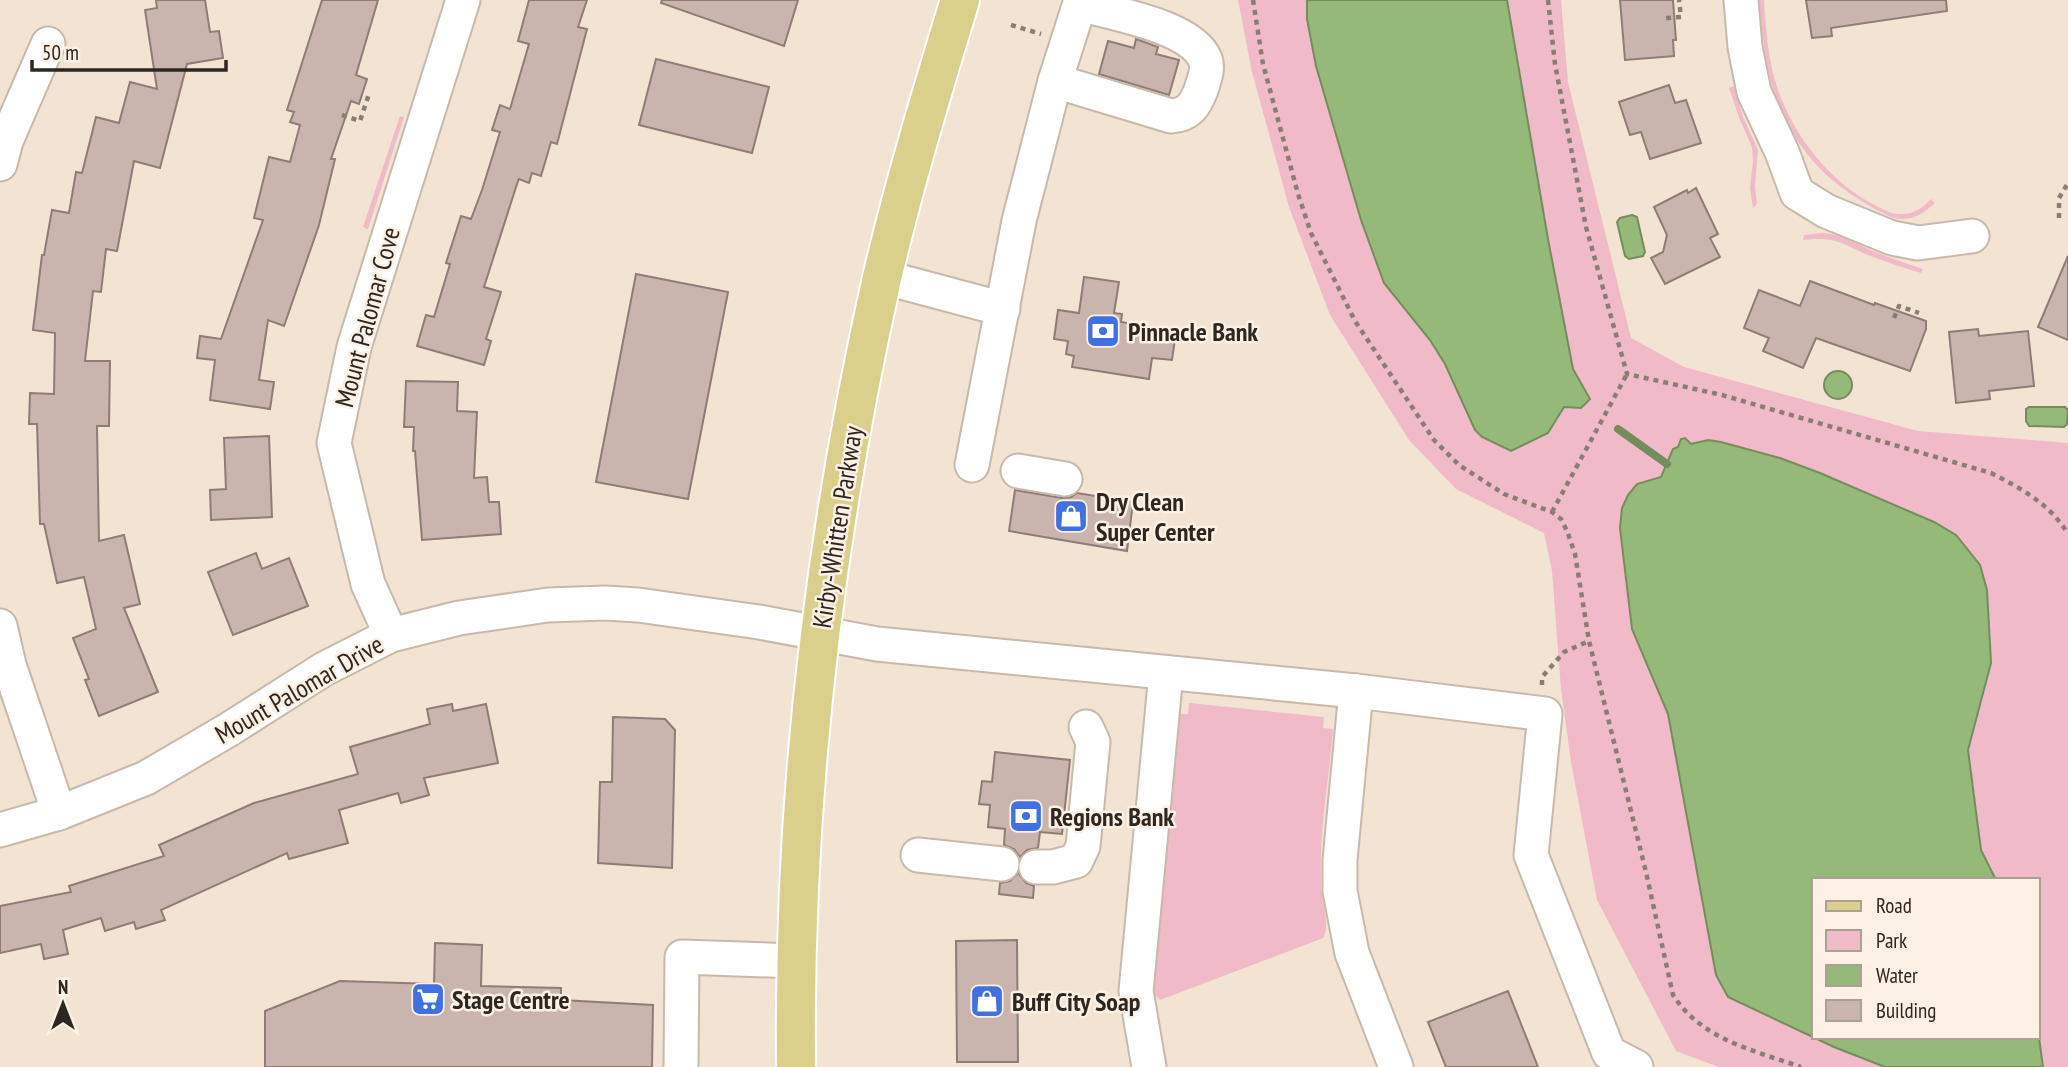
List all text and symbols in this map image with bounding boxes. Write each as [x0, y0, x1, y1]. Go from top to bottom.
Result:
scale bar [32, 28, 226, 72]
text: 50 m [42, 39, 79, 66]
street label: Mount Palomar Cove [327, 223, 407, 411]
bank icon: Pinnacle Bank [1084, 312, 1122, 350]
place label: Pinnacle Bank [1128, 315, 1258, 348]
street label: Kirby-Whitten Parkway [805, 423, 869, 630]
place label: Dry Clean Super Center [1096, 485, 1215, 548]
shop icon: Dry Clean Super Center [1052, 497, 1090, 535]
street label: Mount Palomar Drive [209, 627, 389, 751]
bank icon: Regions Bank [1007, 797, 1045, 835]
place label: Regions Bank [1050, 800, 1174, 833]
legend [1812, 878, 2040, 1039]
text: Road [1876, 892, 1912, 919]
text: Park [1876, 927, 1907, 954]
text: Water [1876, 962, 1918, 989]
north arrow [28, 969, 98, 1039]
text: N [58, 975, 68, 999]
supermarket icon: Stage Centre [409, 980, 447, 1018]
shop icon: Buff City Soap [968, 982, 1006, 1020]
place label: Stage Centre [452, 983, 570, 1016]
place label: Buff City Soap [1012, 985, 1140, 1018]
text: Building [1876, 997, 1936, 1024]

